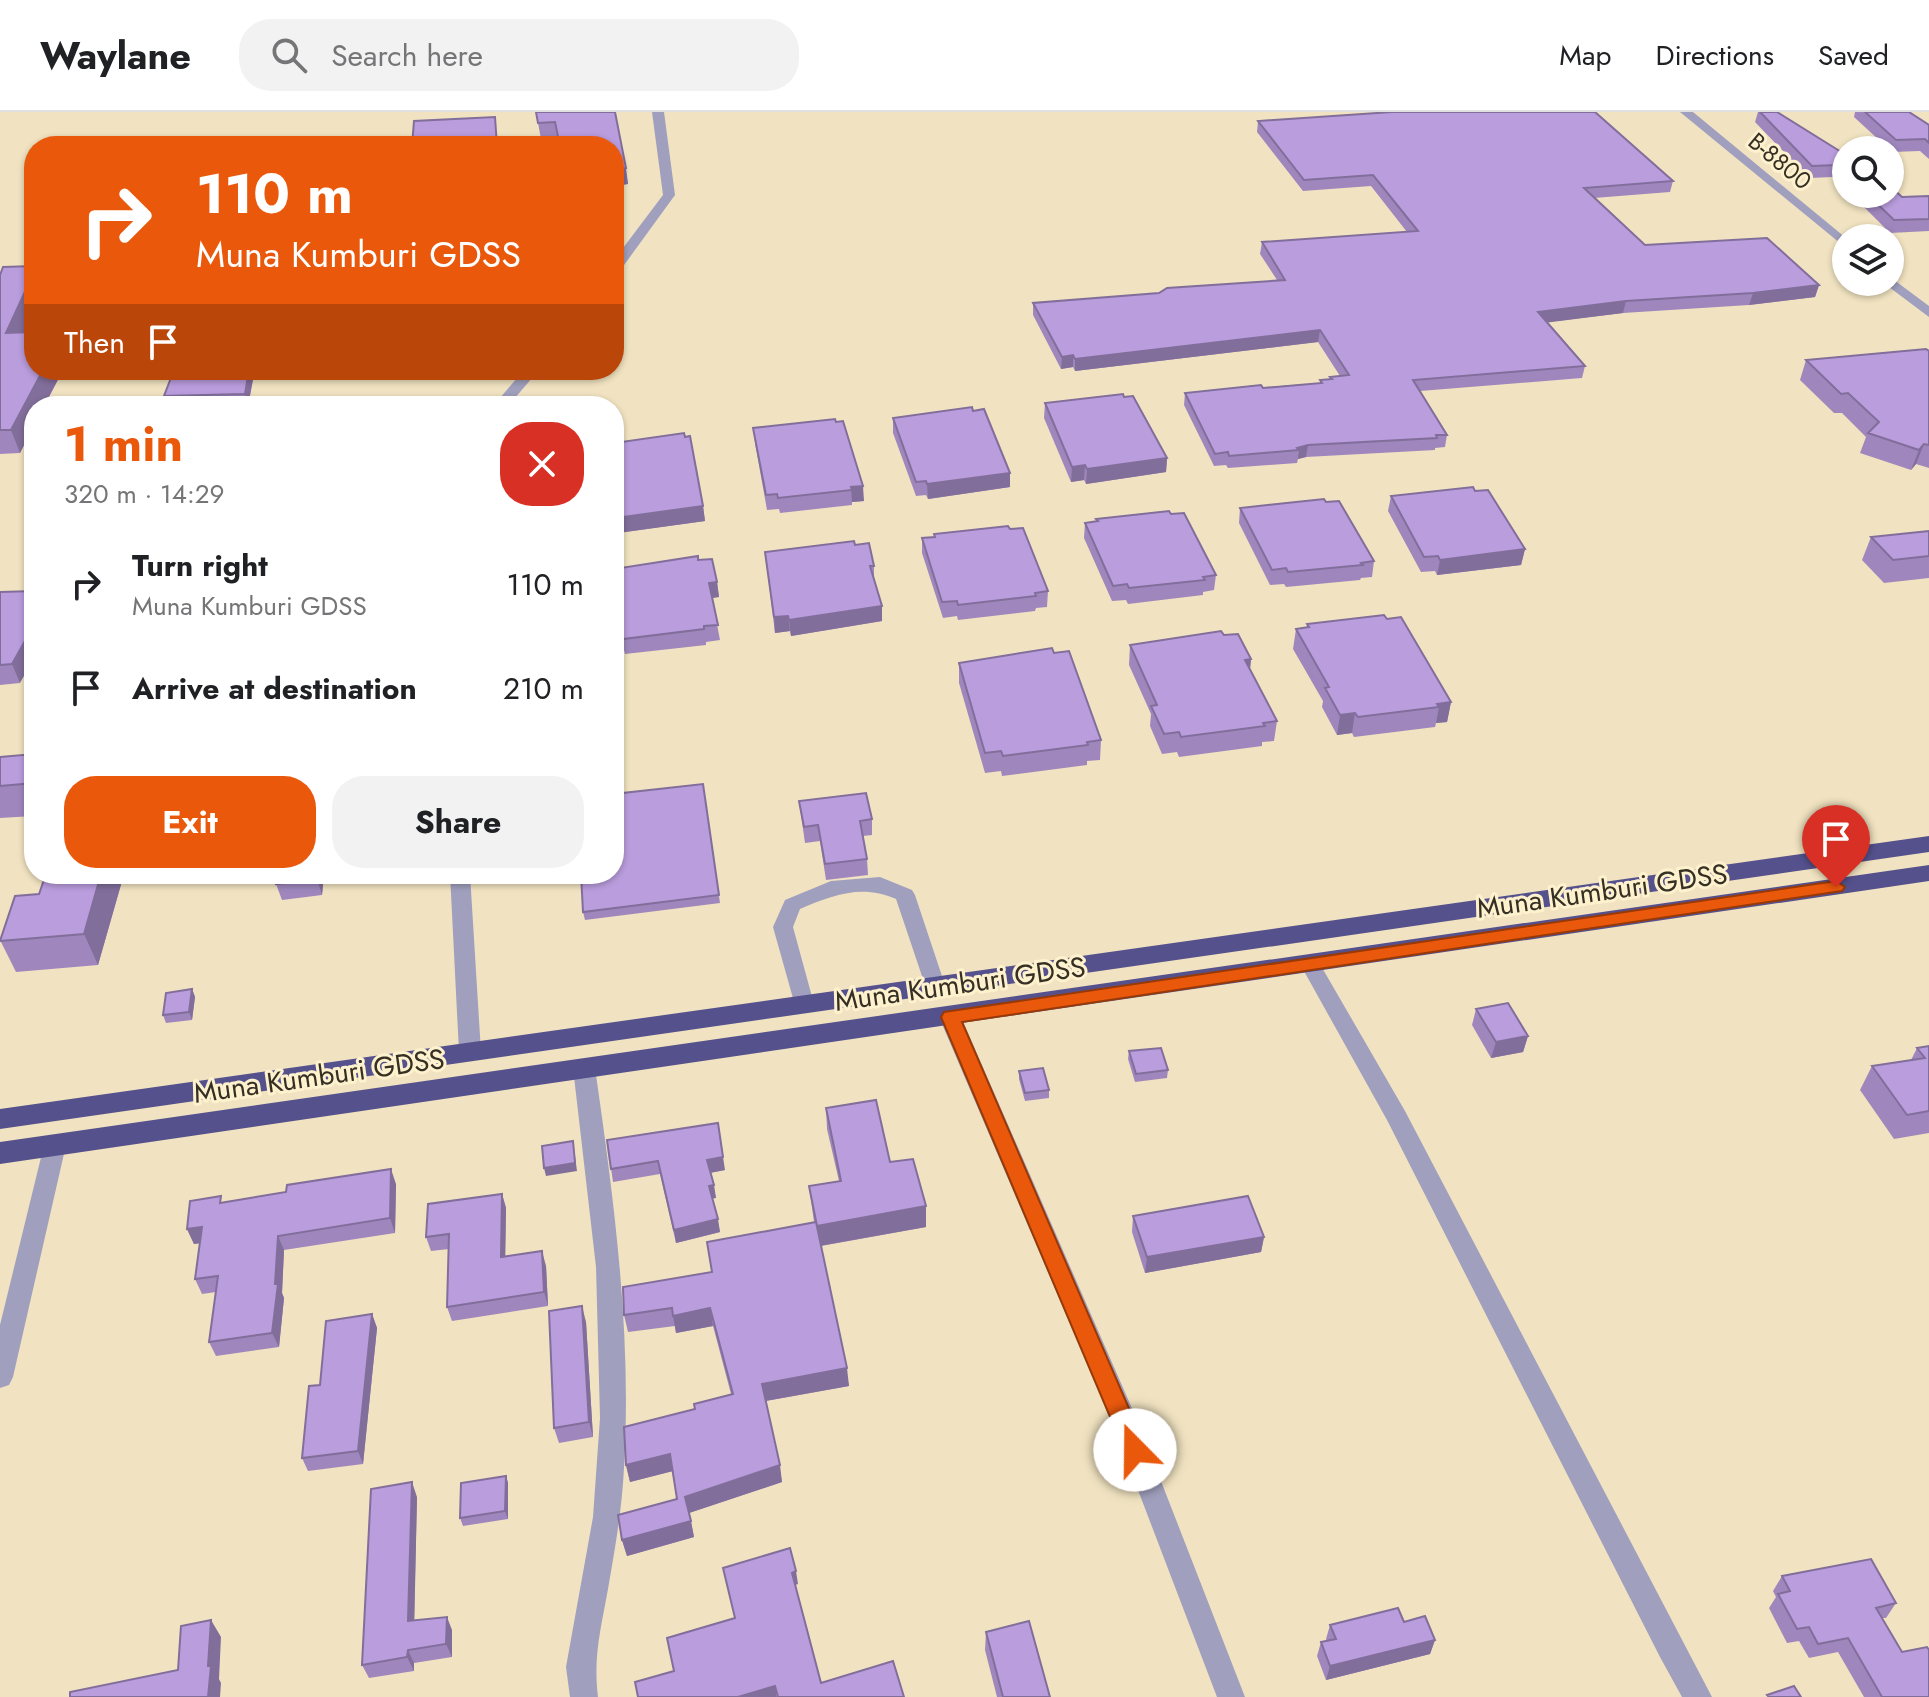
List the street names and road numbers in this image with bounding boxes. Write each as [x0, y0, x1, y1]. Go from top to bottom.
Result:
street label: B-8800 [1741, 124, 1819, 198]
street label: Muna Kumburi GDSS [1474, 853, 1730, 929]
street label: Muna Kumburi GDSS [832, 946, 1088, 1022]
street label: Muna Kumburi GDSS [191, 1038, 447, 1114]

